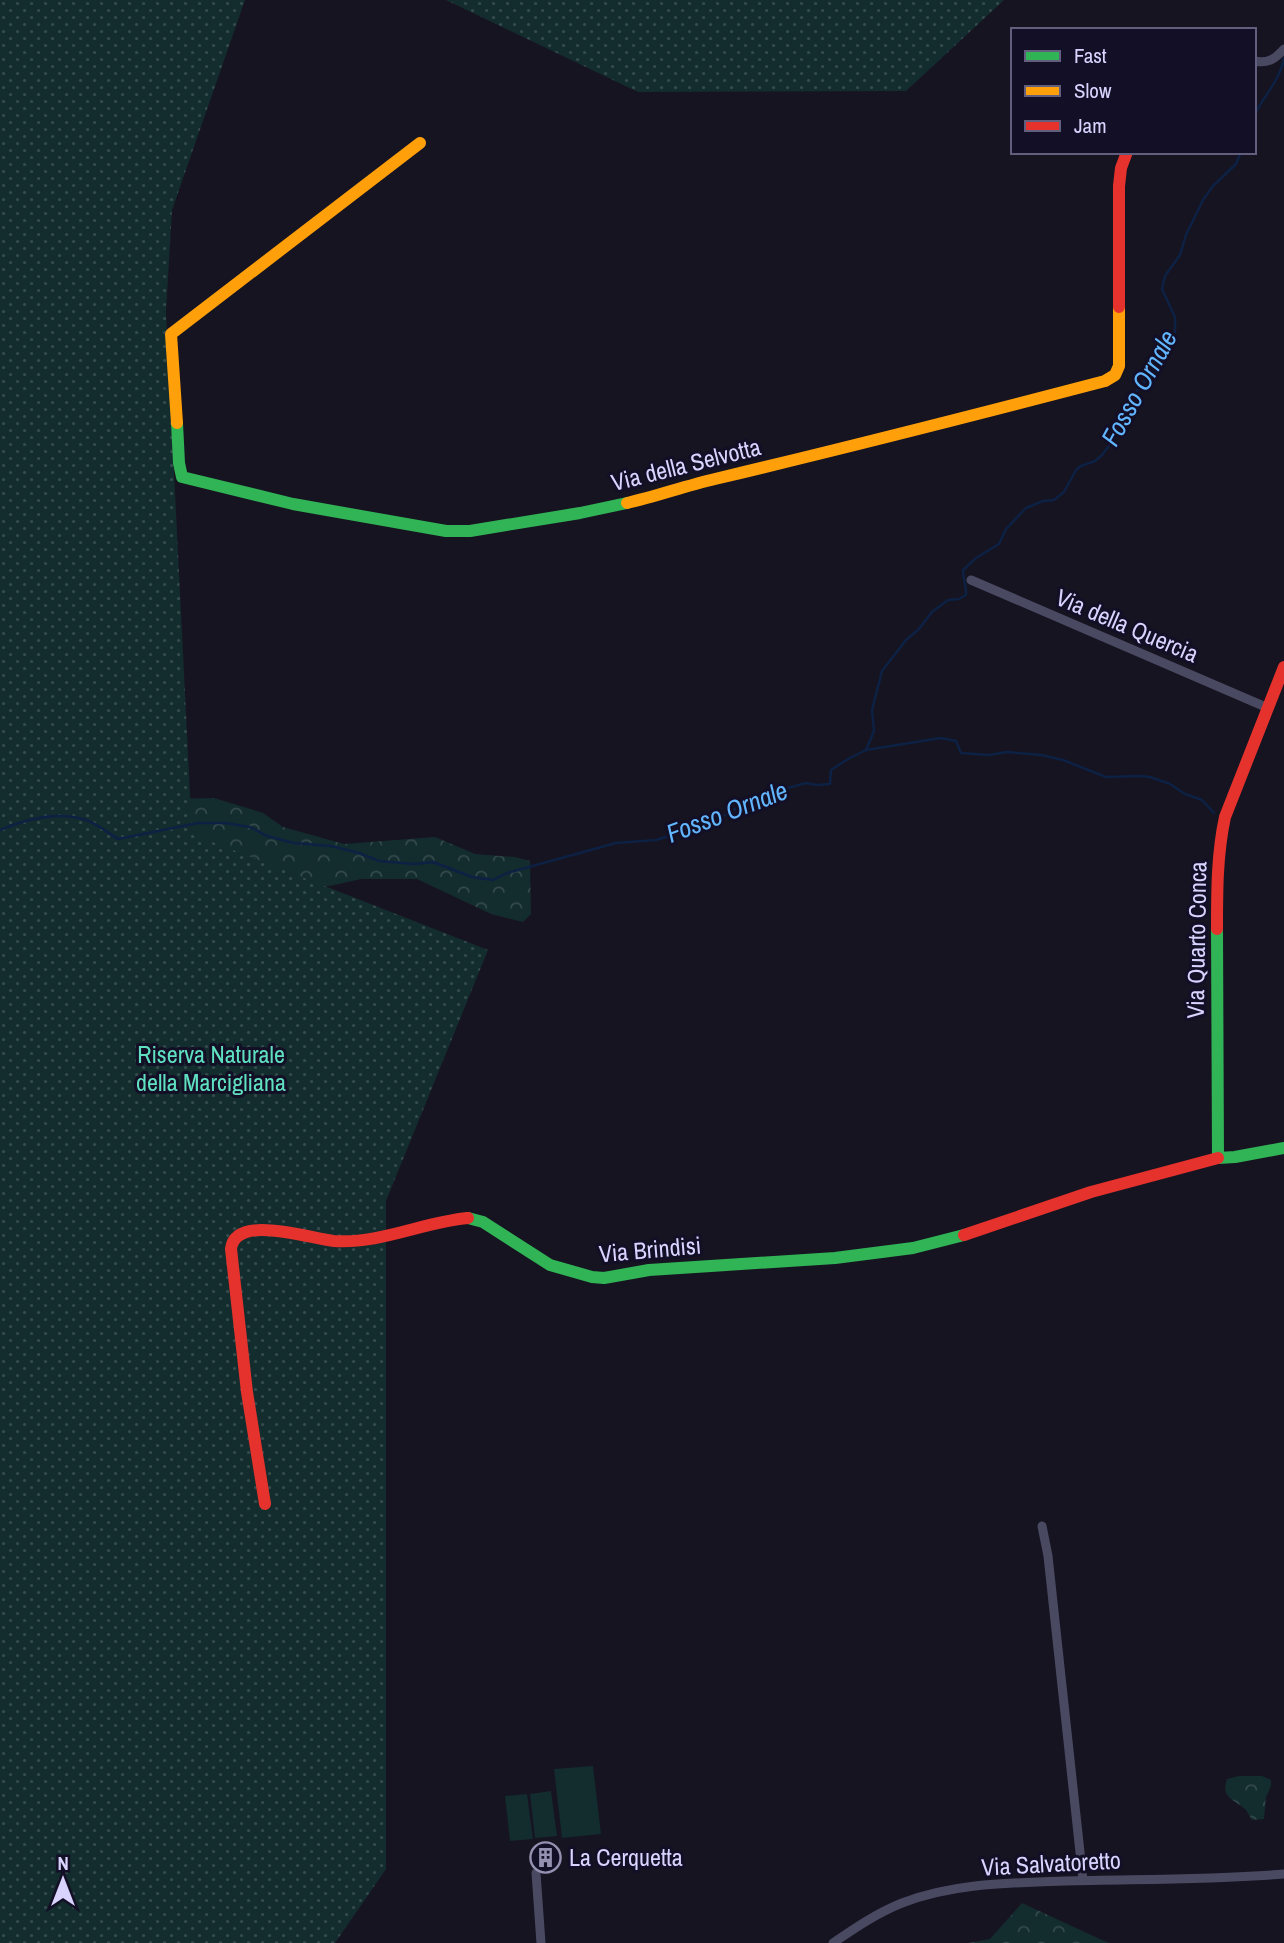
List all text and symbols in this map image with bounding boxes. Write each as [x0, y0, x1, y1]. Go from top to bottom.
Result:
legend [1011, 28, 1256, 154]
text: Fast [1074, 41, 1107, 70]
text: Slow [1074, 76, 1112, 105]
text: Jam [1074, 111, 1107, 140]
water label: Fosso Ornale [1092, 324, 1185, 452]
street label: Via della Selvotta [608, 430, 764, 498]
street label: Via della Quercia [1051, 581, 1204, 669]
water label: Fosso Ornale [661, 772, 792, 851]
street label: Via Quarto Conca [1179, 861, 1213, 1019]
park label: Riserva Naturale della Marcigliana [136, 1038, 286, 1098]
street label: Via Brindisi [597, 1229, 702, 1269]
building icon: La Cerquetta [529, 1841, 563, 1875]
place label: La Cerquetta [569, 1841, 683, 1873]
street label: Via Salvatoretto [980, 1843, 1122, 1883]
north arrow [28, 1845, 98, 1915]
text: N [57, 1850, 69, 1876]

